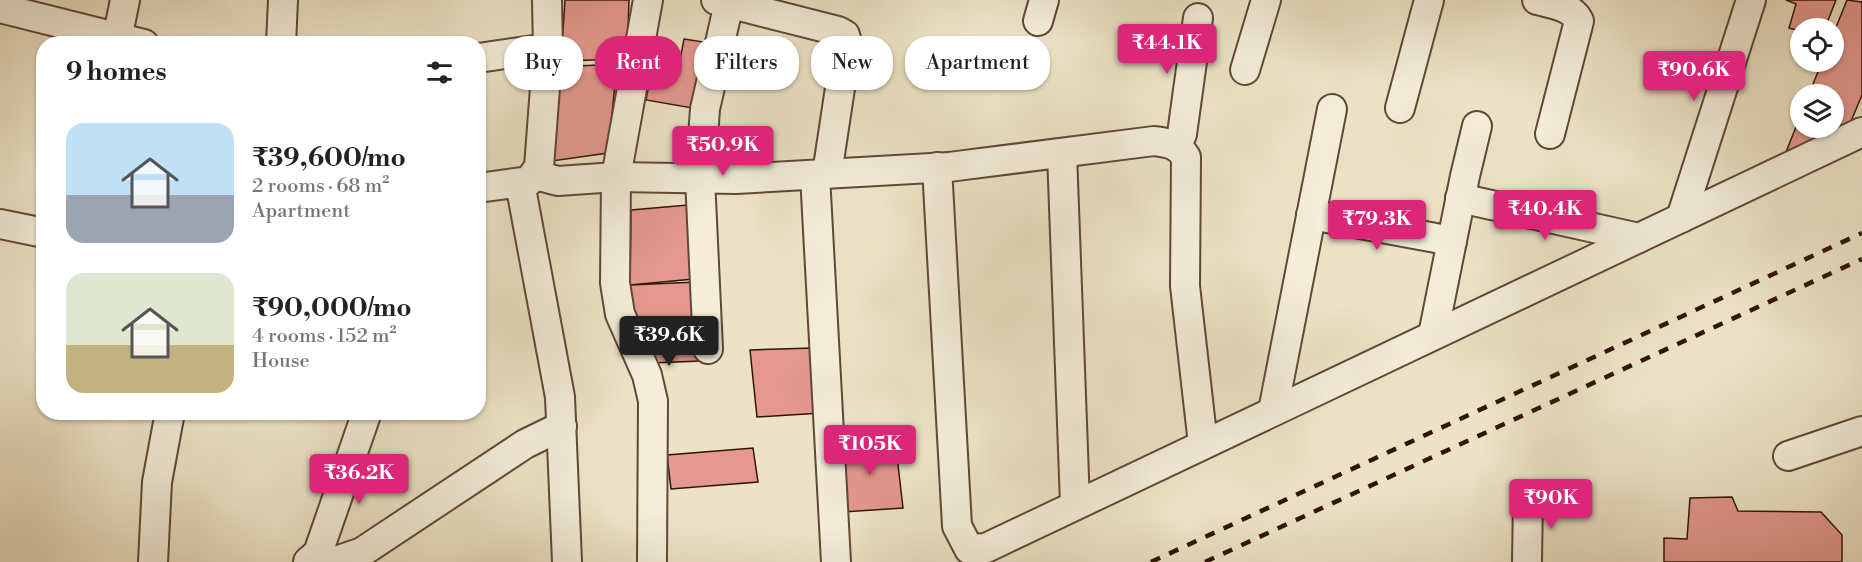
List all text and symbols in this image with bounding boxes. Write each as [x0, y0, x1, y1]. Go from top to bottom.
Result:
map controls [1790, 18, 1844, 138]
button: locate [1790, 18, 1844, 72]
pin: ₹44.1K [1118, 24, 1216, 75]
text: ₹44.1K [1132, 31, 1202, 56]
chip: Buy [504, 36, 583, 90]
chip: Rent [595, 36, 682, 90]
chip: Filters [694, 36, 799, 90]
chip: New [811, 36, 893, 90]
chip: Apartment [905, 36, 1050, 90]
pin: ₹90.6K [1645, 51, 1743, 102]
text: 9 homes [66, 56, 167, 88]
icon: filters [423, 56, 456, 89]
text: ₹90.6K [1657, 58, 1731, 83]
button: layers [1790, 84, 1844, 138]
pin: ₹50.9K [674, 126, 772, 177]
text: ₹50.9K [686, 133, 760, 158]
text: ₹39,600/mo [252, 142, 406, 174]
icon: home [114, 147, 186, 219]
text: 2 rooms · 68 m² [252, 174, 389, 199]
pin: ₹40.4K [1496, 190, 1594, 241]
text: ₹40.4K [1507, 197, 1583, 222]
text: Apartment [252, 199, 350, 224]
pin: ₹79.3K [1328, 200, 1426, 251]
text: ₹79.3K [1342, 207, 1412, 232]
text: ₹90,000/mo [252, 292, 412, 324]
icon: home [114, 297, 186, 369]
pin: ₹39.6K [620, 316, 718, 367]
text: ₹39.6K [633, 323, 705, 348]
text: 4 rooms · 152 m² [252, 324, 396, 349]
text: House [252, 349, 310, 374]
pin: ₹105K [828, 425, 912, 476]
text: ₹105K [838, 432, 902, 457]
pin: ₹36.2K [310, 454, 408, 505]
text: ₹36.2K [324, 461, 394, 486]
pin: ₹90K [1515, 479, 1587, 530]
text: ₹90K [1523, 486, 1579, 511]

